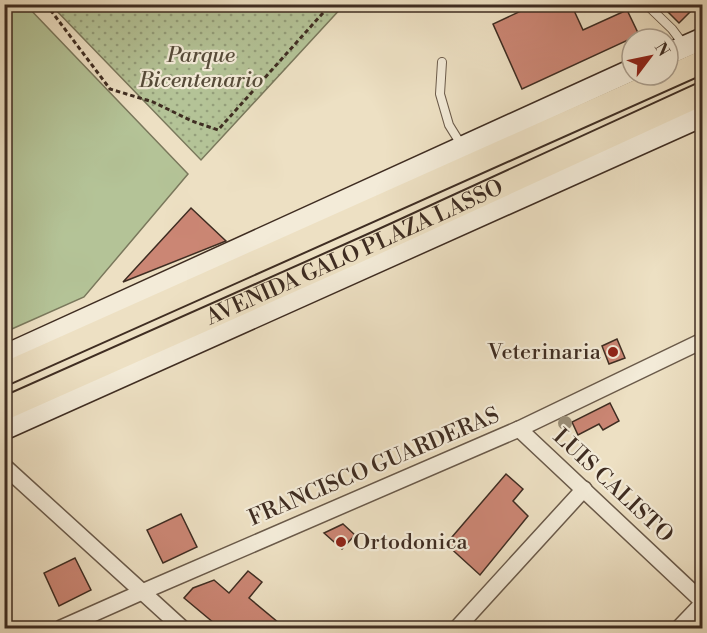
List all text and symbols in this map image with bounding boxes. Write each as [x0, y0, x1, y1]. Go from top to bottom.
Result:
north arrow [620, 27, 680, 87]
text: N [650, 39, 674, 61]
park label: Parque Bicentenario [138, 42, 263, 94]
street label: AVENIDA GALO PLAZA LASSO [201, 174, 507, 331]
place label: Veterinaria [487, 339, 602, 366]
marker: Veterinaria [606, 345, 620, 359]
street label: FRANCISCO GUARDERAS [244, 402, 504, 532]
street label: LUIS CALISTO [547, 423, 679, 549]
place label: Ortodonica [353, 529, 469, 556]
marker: Ortodonica [334, 535, 348, 549]

